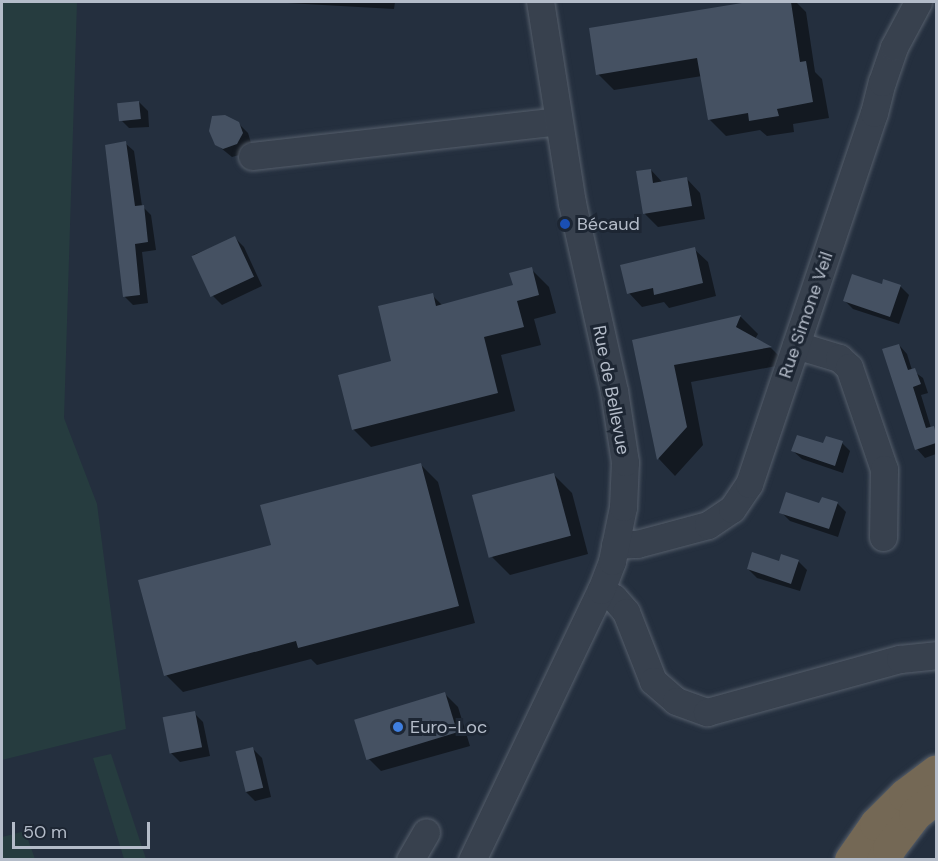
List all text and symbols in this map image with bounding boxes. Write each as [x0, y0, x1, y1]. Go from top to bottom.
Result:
place label: Bécaud [577, 213, 640, 235]
marker: Bécaud [558, 217, 572, 231]
street label: Rue Simone Veil [774, 249, 838, 381]
street label: Rue de Bellevue [588, 323, 634, 457]
place label: Euro-Loc [410, 716, 487, 738]
marker: Euro-Loc [391, 720, 405, 734]
scale bar [15, 810, 153, 848]
text: 50 m [23, 820, 67, 844]

